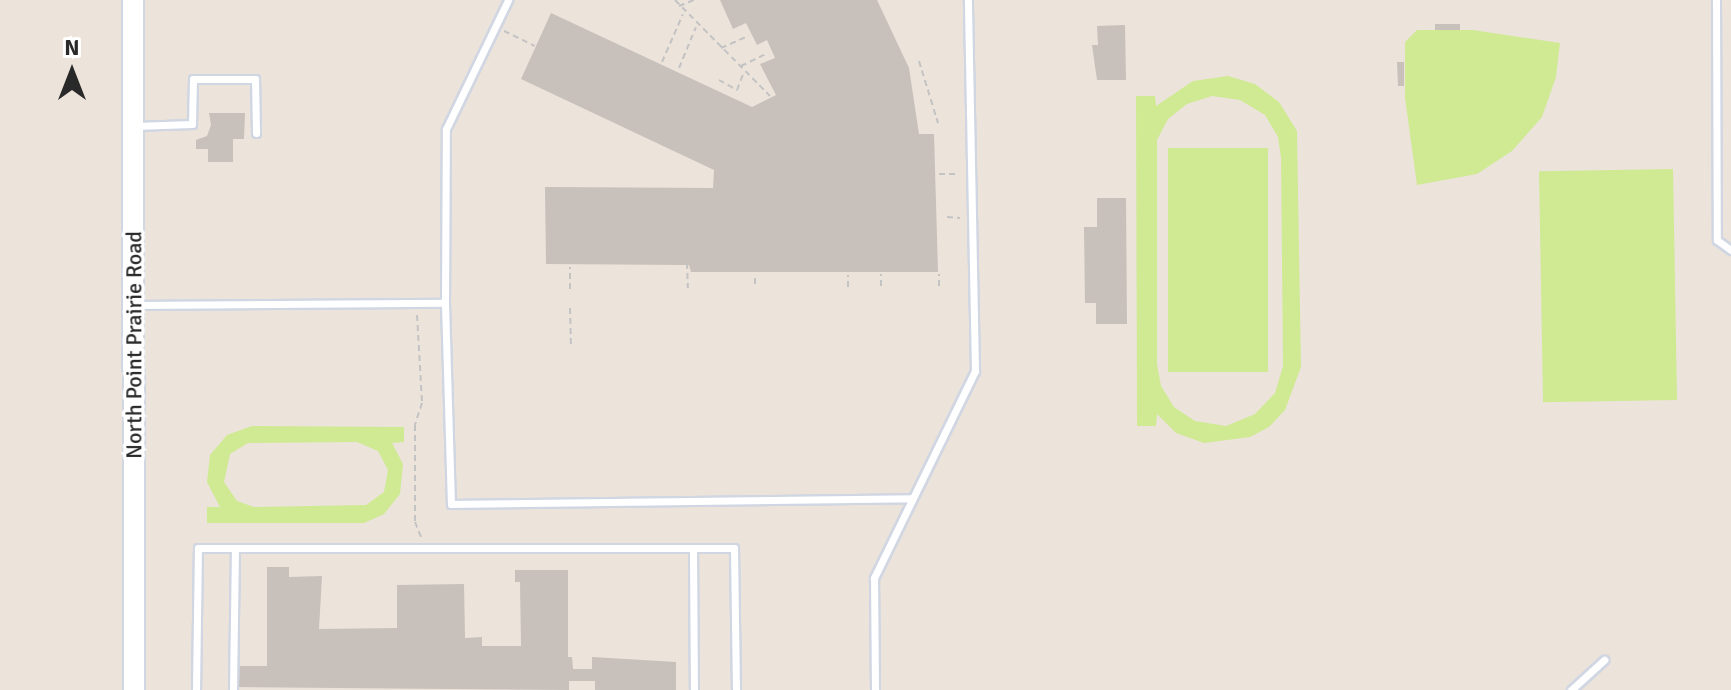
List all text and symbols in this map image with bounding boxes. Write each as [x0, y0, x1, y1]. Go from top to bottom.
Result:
north arrow [32, 32, 112, 112]
text: N [64, 34, 80, 61]
street label: North Point Prairie Road [121, 231, 147, 459]

